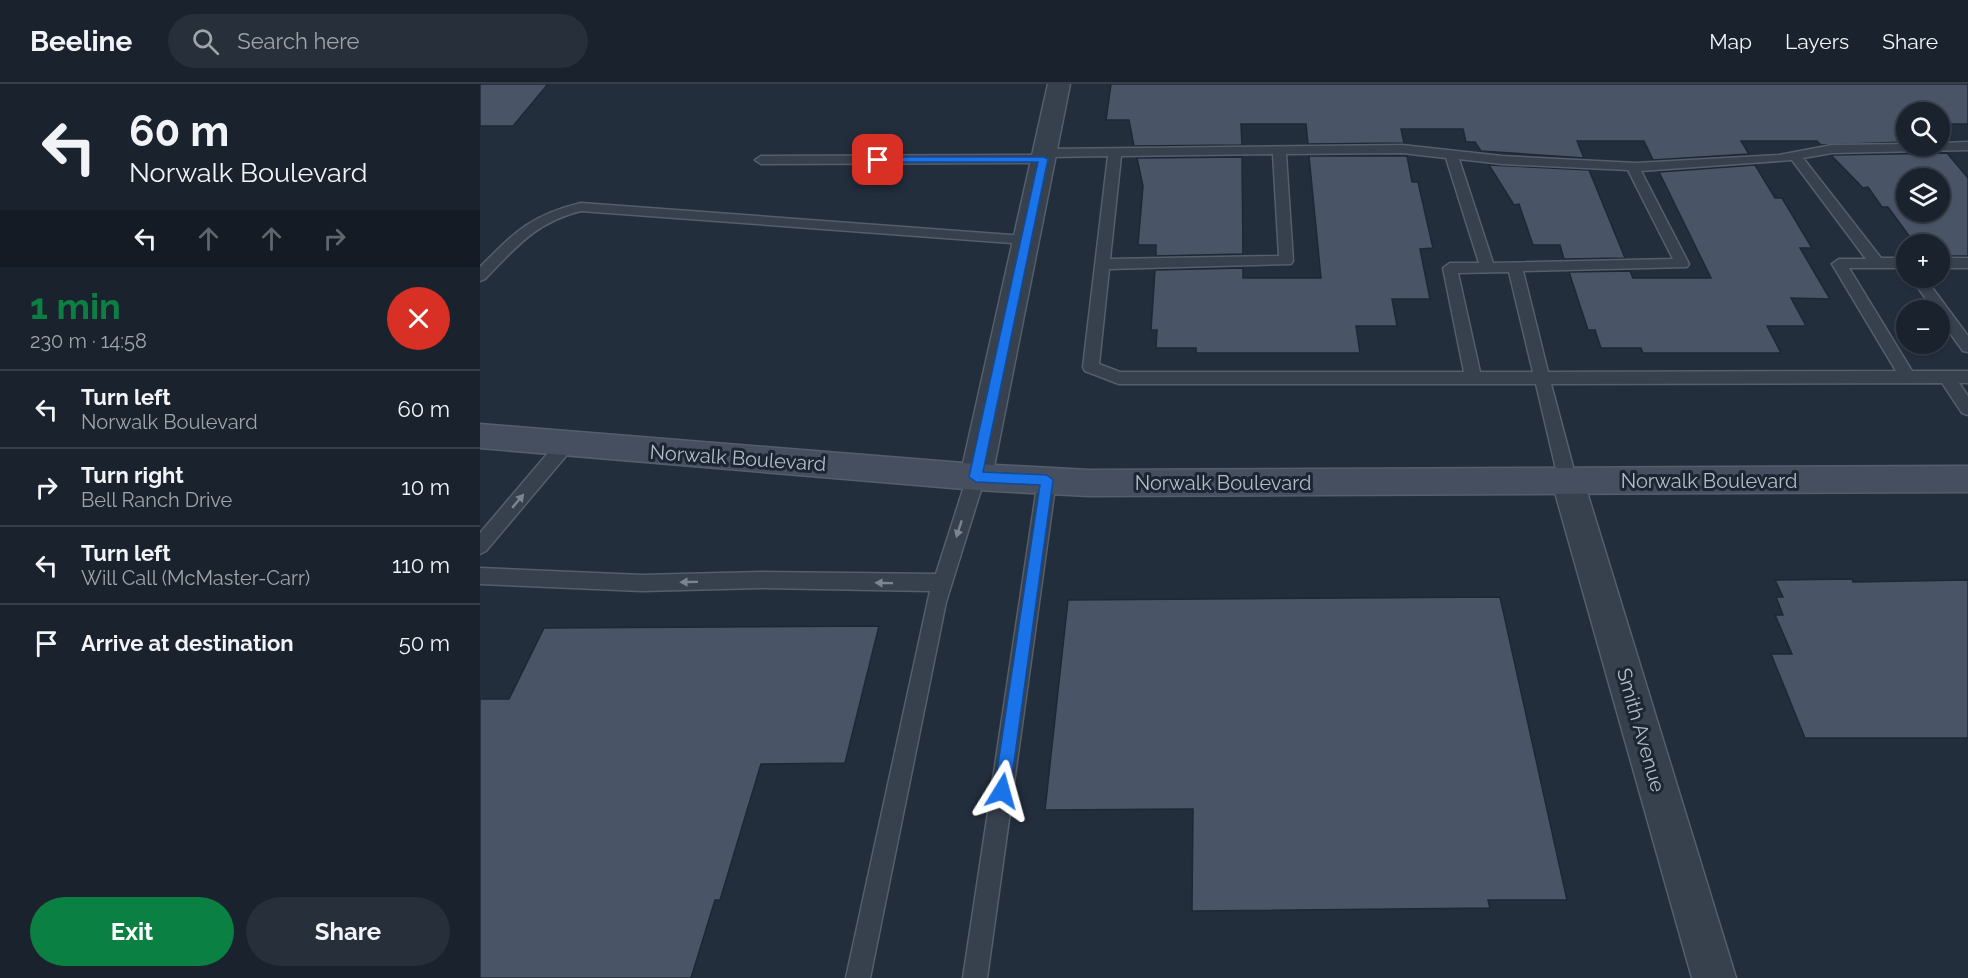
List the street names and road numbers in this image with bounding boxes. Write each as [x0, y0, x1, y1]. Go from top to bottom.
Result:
street label: Norwalk Boulevard [649, 440, 827, 476]
street label: Norwalk Boulevard [1621, 469, 1797, 493]
street label: Norwalk Boulevard [1135, 471, 1311, 495]
street label: Smith Avenue [1612, 665, 1670, 795]

